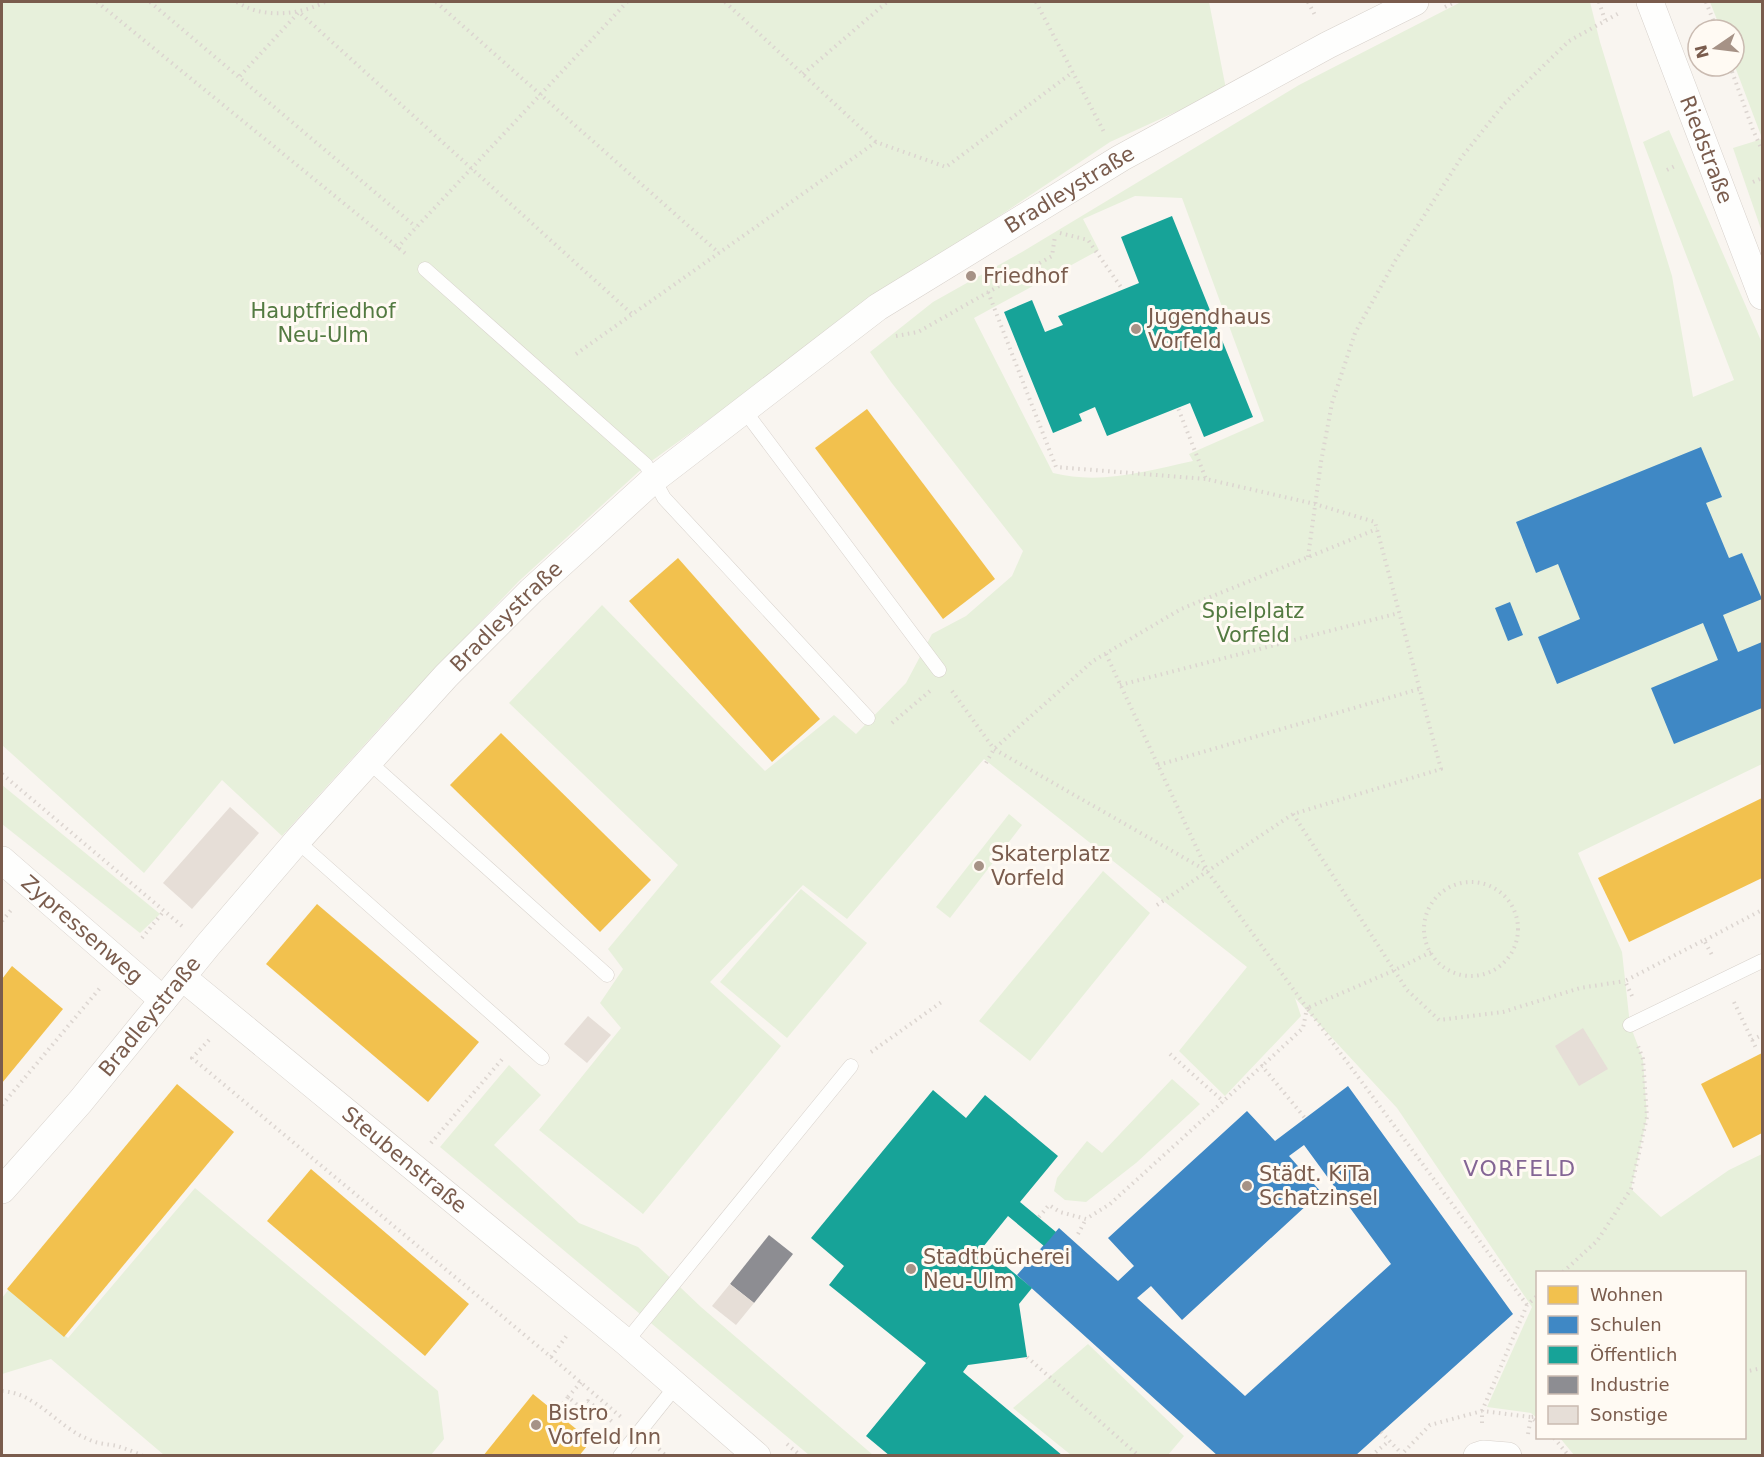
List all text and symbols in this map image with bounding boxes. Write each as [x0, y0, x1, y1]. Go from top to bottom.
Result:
north arrow [1686, 18, 1746, 78]
text: N [1691, 43, 1713, 60]
street label: Riedstraße [1675, 92, 1738, 207]
street label: Bradleystraße [1000, 141, 1138, 238]
place label: Friedhof [983, 264, 1068, 288]
marker: Friedhof [964, 269, 978, 283]
park label: Hauptfriedhof Neu-Ulm [250, 299, 396, 347]
place label: Jugendhaus Vorfeld [1146, 305, 1271, 353]
marker: Jugendhaus Vorfeld [1129, 322, 1143, 336]
street label: Bradleystraße [445, 556, 567, 677]
park label: Spielplatz Vorfeld [1202, 599, 1304, 647]
place label: Skaterplatz Vorfeld [991, 842, 1110, 890]
marker: Skaterplatz Vorfeld [972, 859, 986, 873]
street label: Zypressenweg [16, 870, 148, 989]
street label: Bradleystraße [94, 952, 206, 1081]
street label: Steubenstraße [337, 1102, 472, 1218]
district label: VORFELD [1463, 1156, 1577, 1181]
place label: Städt. KiTa Schatzinsel [1259, 1162, 1378, 1210]
marker: Städt. KiTa Schatzinsel [1240, 1179, 1254, 1193]
place label: Stadtbücherei Neu-Ulm [923, 1245, 1070, 1293]
marker: Stadtbücherei Neu-Ulm [904, 1262, 918, 1276]
legend [1536, 1271, 1746, 1439]
text: Wohnen [1590, 1284, 1663, 1305]
text: Schulen [1590, 1314, 1662, 1335]
text: Öffentlich [1590, 1344, 1677, 1365]
text: Industrie [1590, 1374, 1669, 1395]
place label: Bistro Vorfeld Inn [548, 1401, 661, 1449]
text: Sonstige [1590, 1404, 1668, 1425]
marker: Bistro Vorfeld Inn [529, 1418, 543, 1432]

